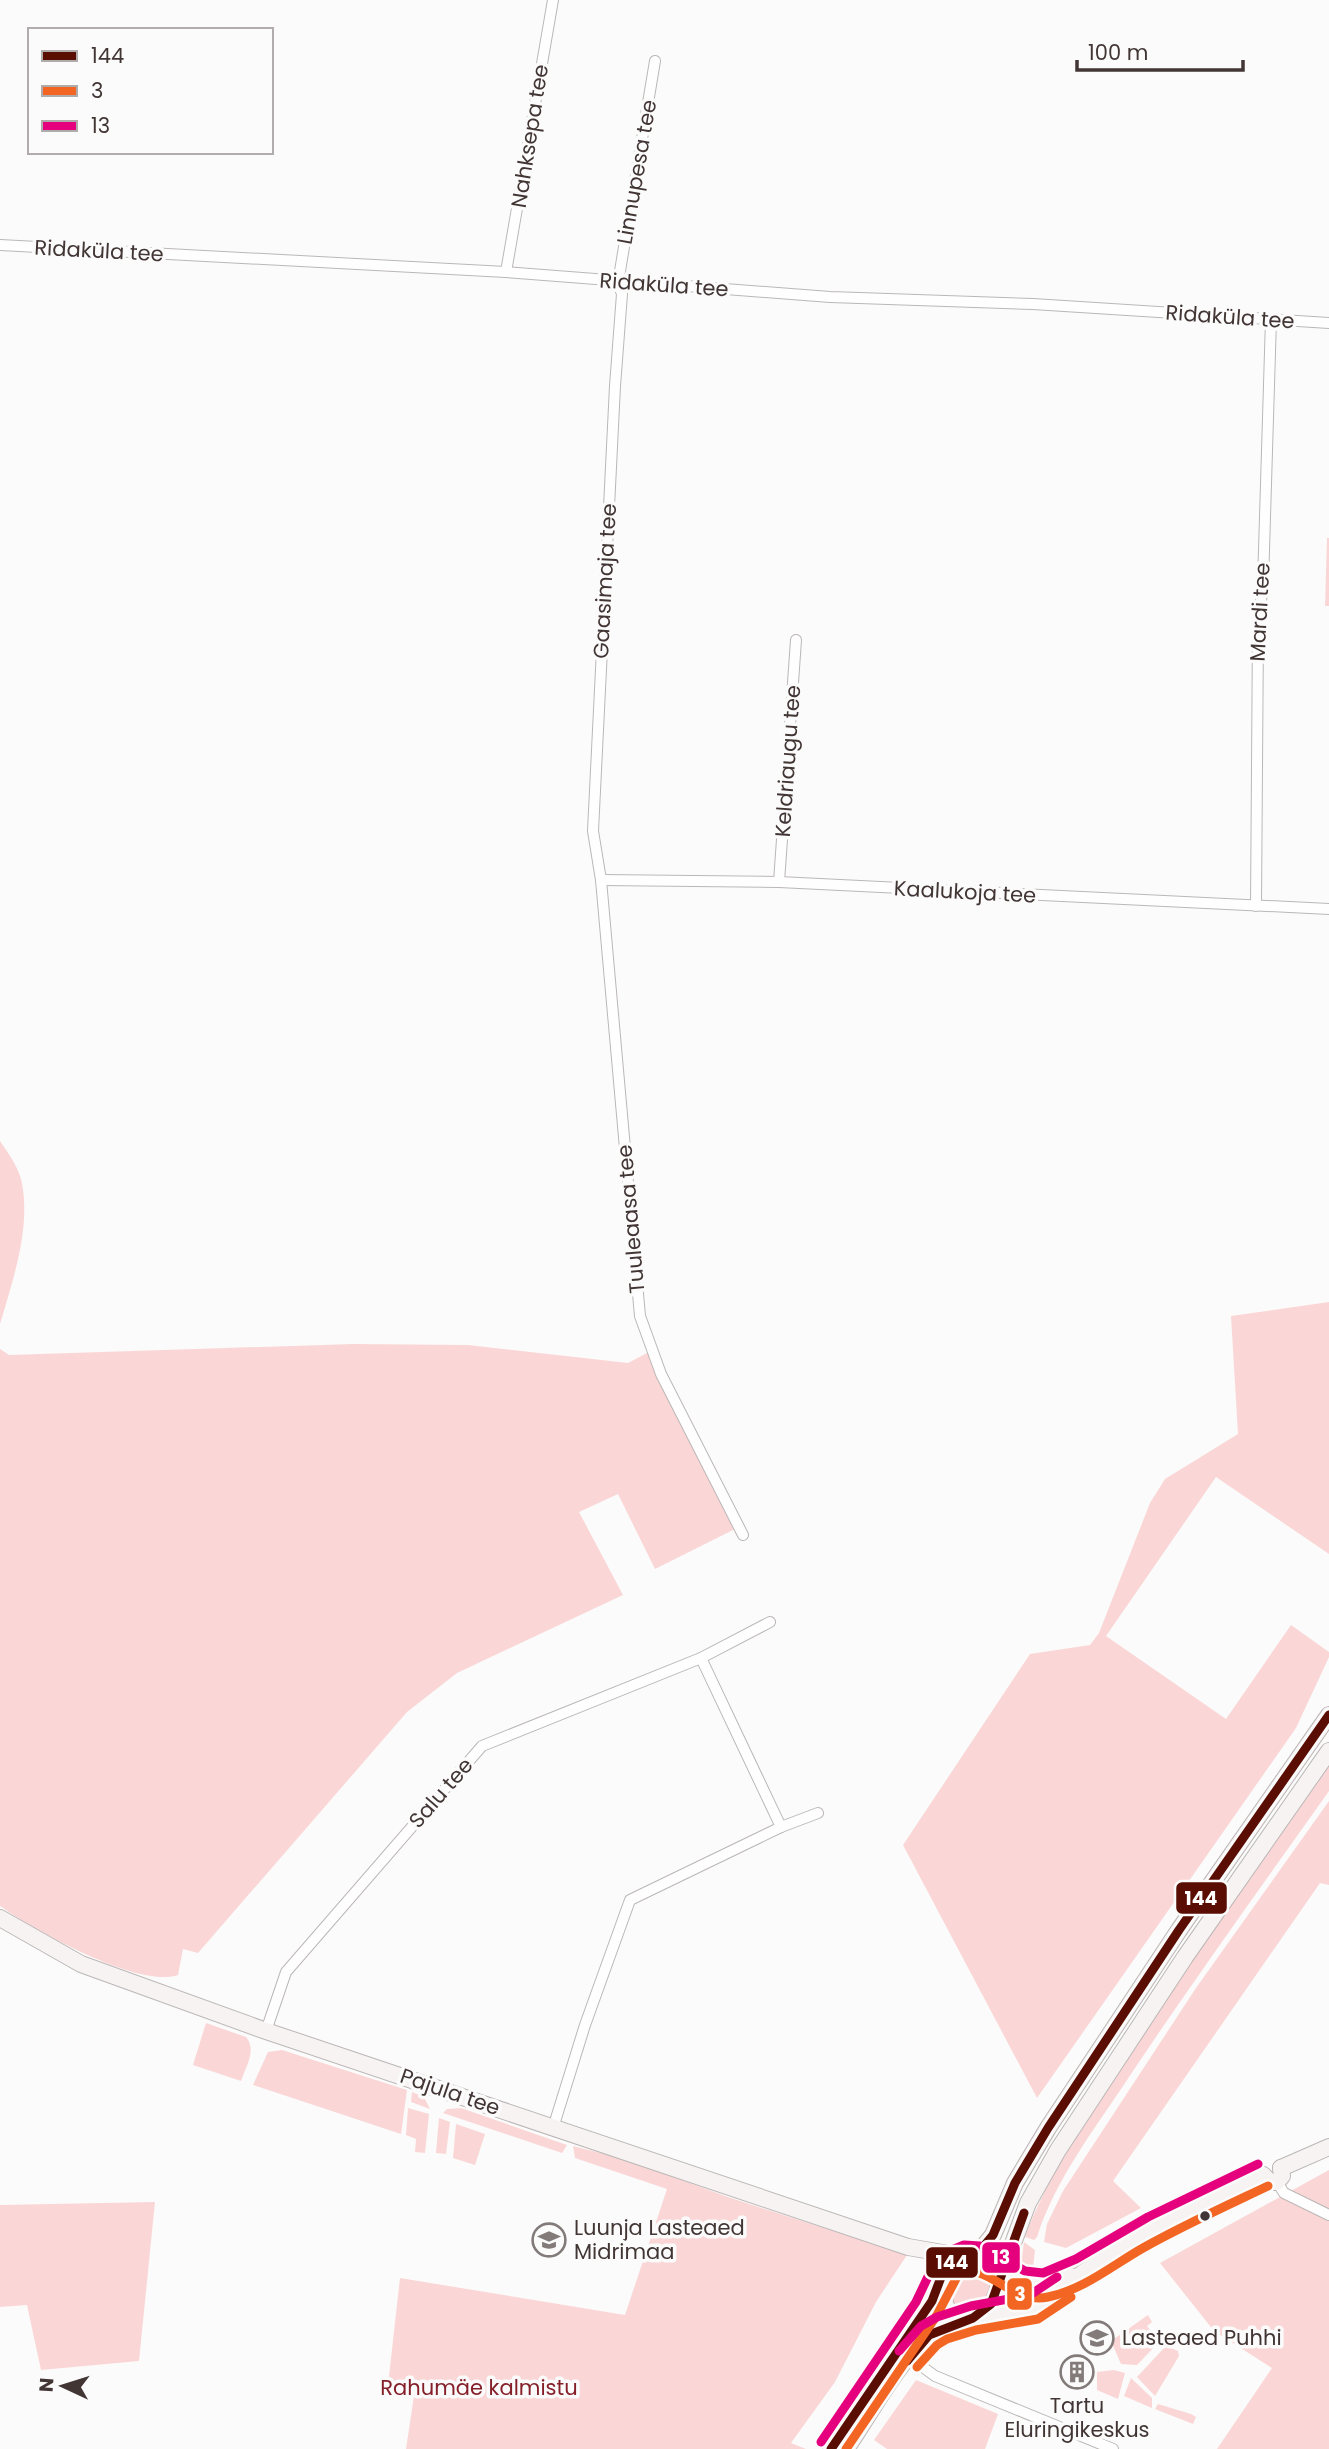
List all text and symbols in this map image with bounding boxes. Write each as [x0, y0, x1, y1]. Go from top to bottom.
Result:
legend [28, 28, 273, 154]
scale bar [1077, 28, 1243, 72]
text: 100 m [1088, 38, 1148, 67]
text: 144 [91, 41, 124, 70]
street label: Nahksepa tee [504, 62, 555, 210]
text: 3 [91, 76, 103, 105]
street label: Linnupesa tee [610, 97, 663, 246]
text: 13 [91, 111, 110, 140]
street label: Ridaküla tee [34, 233, 164, 268]
street label: Ridaküla tee [599, 266, 730, 303]
street label: Ridaküla tee [1165, 298, 1296, 335]
street label: Gaasimaja tee [586, 503, 623, 659]
street label: Mardi tee [1242, 562, 1277, 662]
street label: Keldriaugu tee [768, 684, 807, 838]
street label: Kaalukoja tee [893, 873, 1037, 910]
street label: Tuuleaasa tee [610, 1143, 651, 1295]
street label: Salu tee [402, 1751, 479, 1834]
line badge: 144 [1175, 1881, 1228, 1915]
text: 144 [1185, 1885, 1218, 1912]
street label: Pajula tee [396, 2061, 504, 2122]
unlabelled marker [1198, 2209, 1212, 2223]
place label: Luunja Lasteaed Midrimaa [574, 2213, 745, 2266]
school or university icon: Luunja Lasteaed Midrimaa [530, 2221, 568, 2259]
line badge: 13 [981, 2241, 1021, 2274]
text: 13 [992, 2244, 1010, 2271]
line badge: 144 [925, 2246, 979, 2279]
text: 144 [936, 2249, 969, 2276]
line badge: 3 [1006, 2277, 1033, 2311]
text: 3 [1014, 2281, 1026, 2308]
school or university icon: Lasteaed Puhhi [1078, 2319, 1116, 2357]
place label: Lasteaed Puhhi [1122, 2323, 1282, 2352]
north arrow [28, 2351, 98, 2421]
building icon: Tartu Eluringikeskus [1058, 2353, 1096, 2391]
park label: Rahumäe kalmistu [380, 2373, 578, 2402]
text: N [33, 2377, 61, 2393]
place label: Tartu Eluringikeskus [1004, 2391, 1150, 2444]

